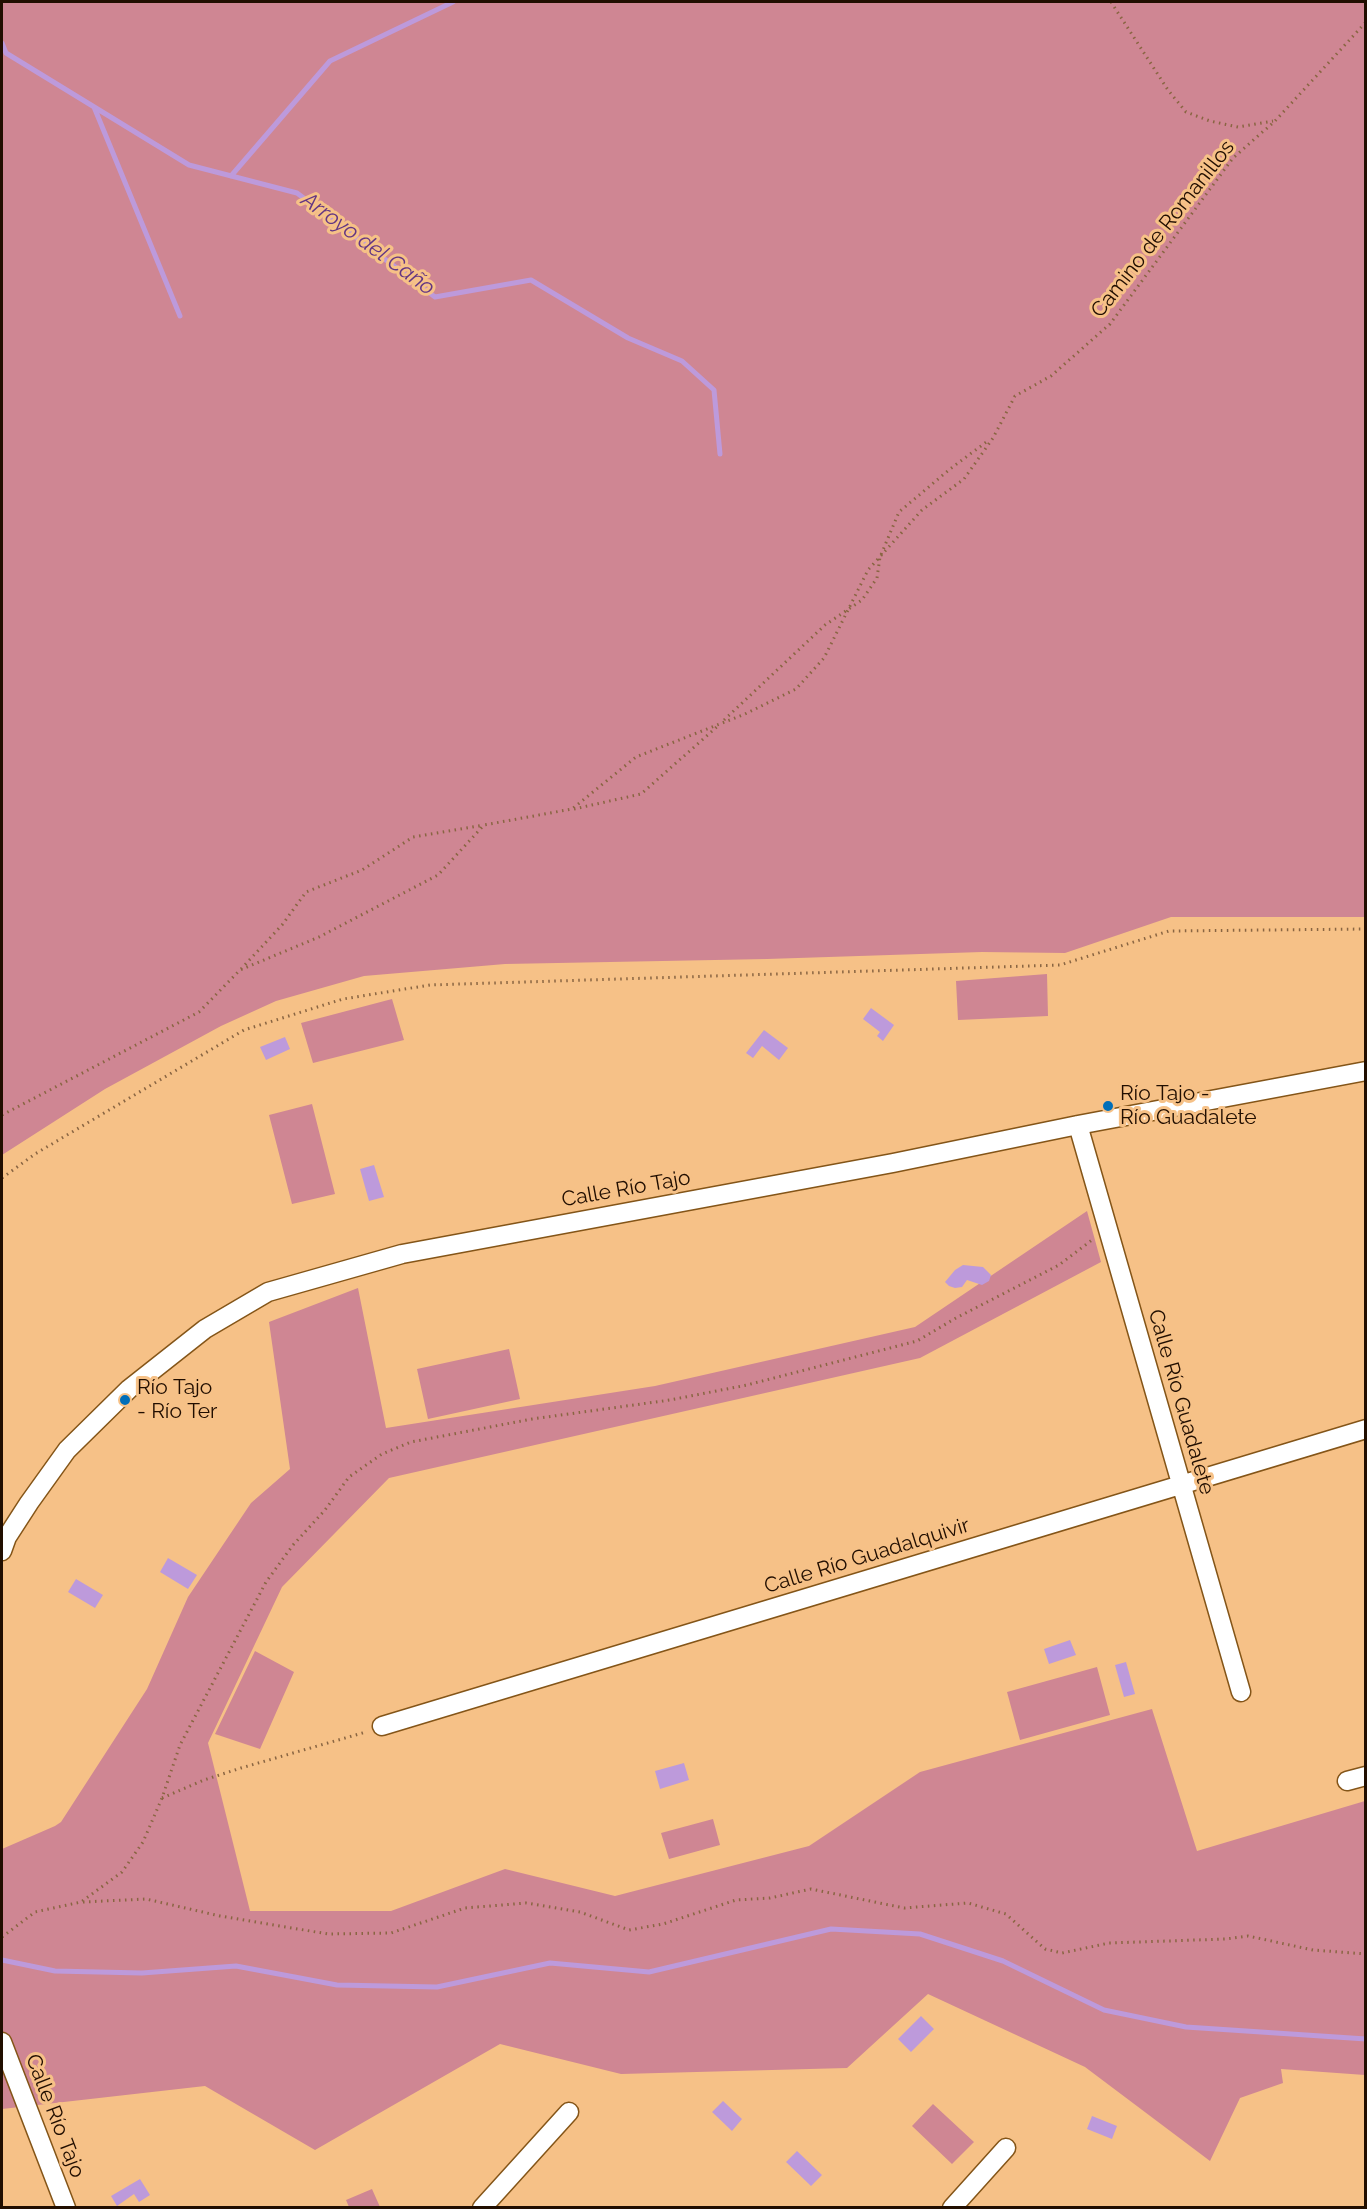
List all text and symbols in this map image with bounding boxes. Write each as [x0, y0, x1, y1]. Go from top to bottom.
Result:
street label: Camino de Romanillos [1086, 135, 1240, 323]
water label: Arroyo del Caño [296, 187, 440, 301]
place label: Río Tajo - Río Guadalete [1120, 1081, 1257, 1131]
marker: Río Tajo - Río Guadalete [1101, 1099, 1115, 1113]
street label: Calle Río Tajo [560, 1165, 692, 1213]
street label: Calle Río Guadalete [1142, 1306, 1220, 1498]
place label: Río Tajo - Río Ter [137, 1375, 217, 1425]
marker: Río Tajo - Río Ter [118, 1393, 132, 1407]
street label: Calle Río Guadalquivir [761, 1513, 973, 1599]
street label: Calle Río Tajo [20, 2051, 90, 2181]

